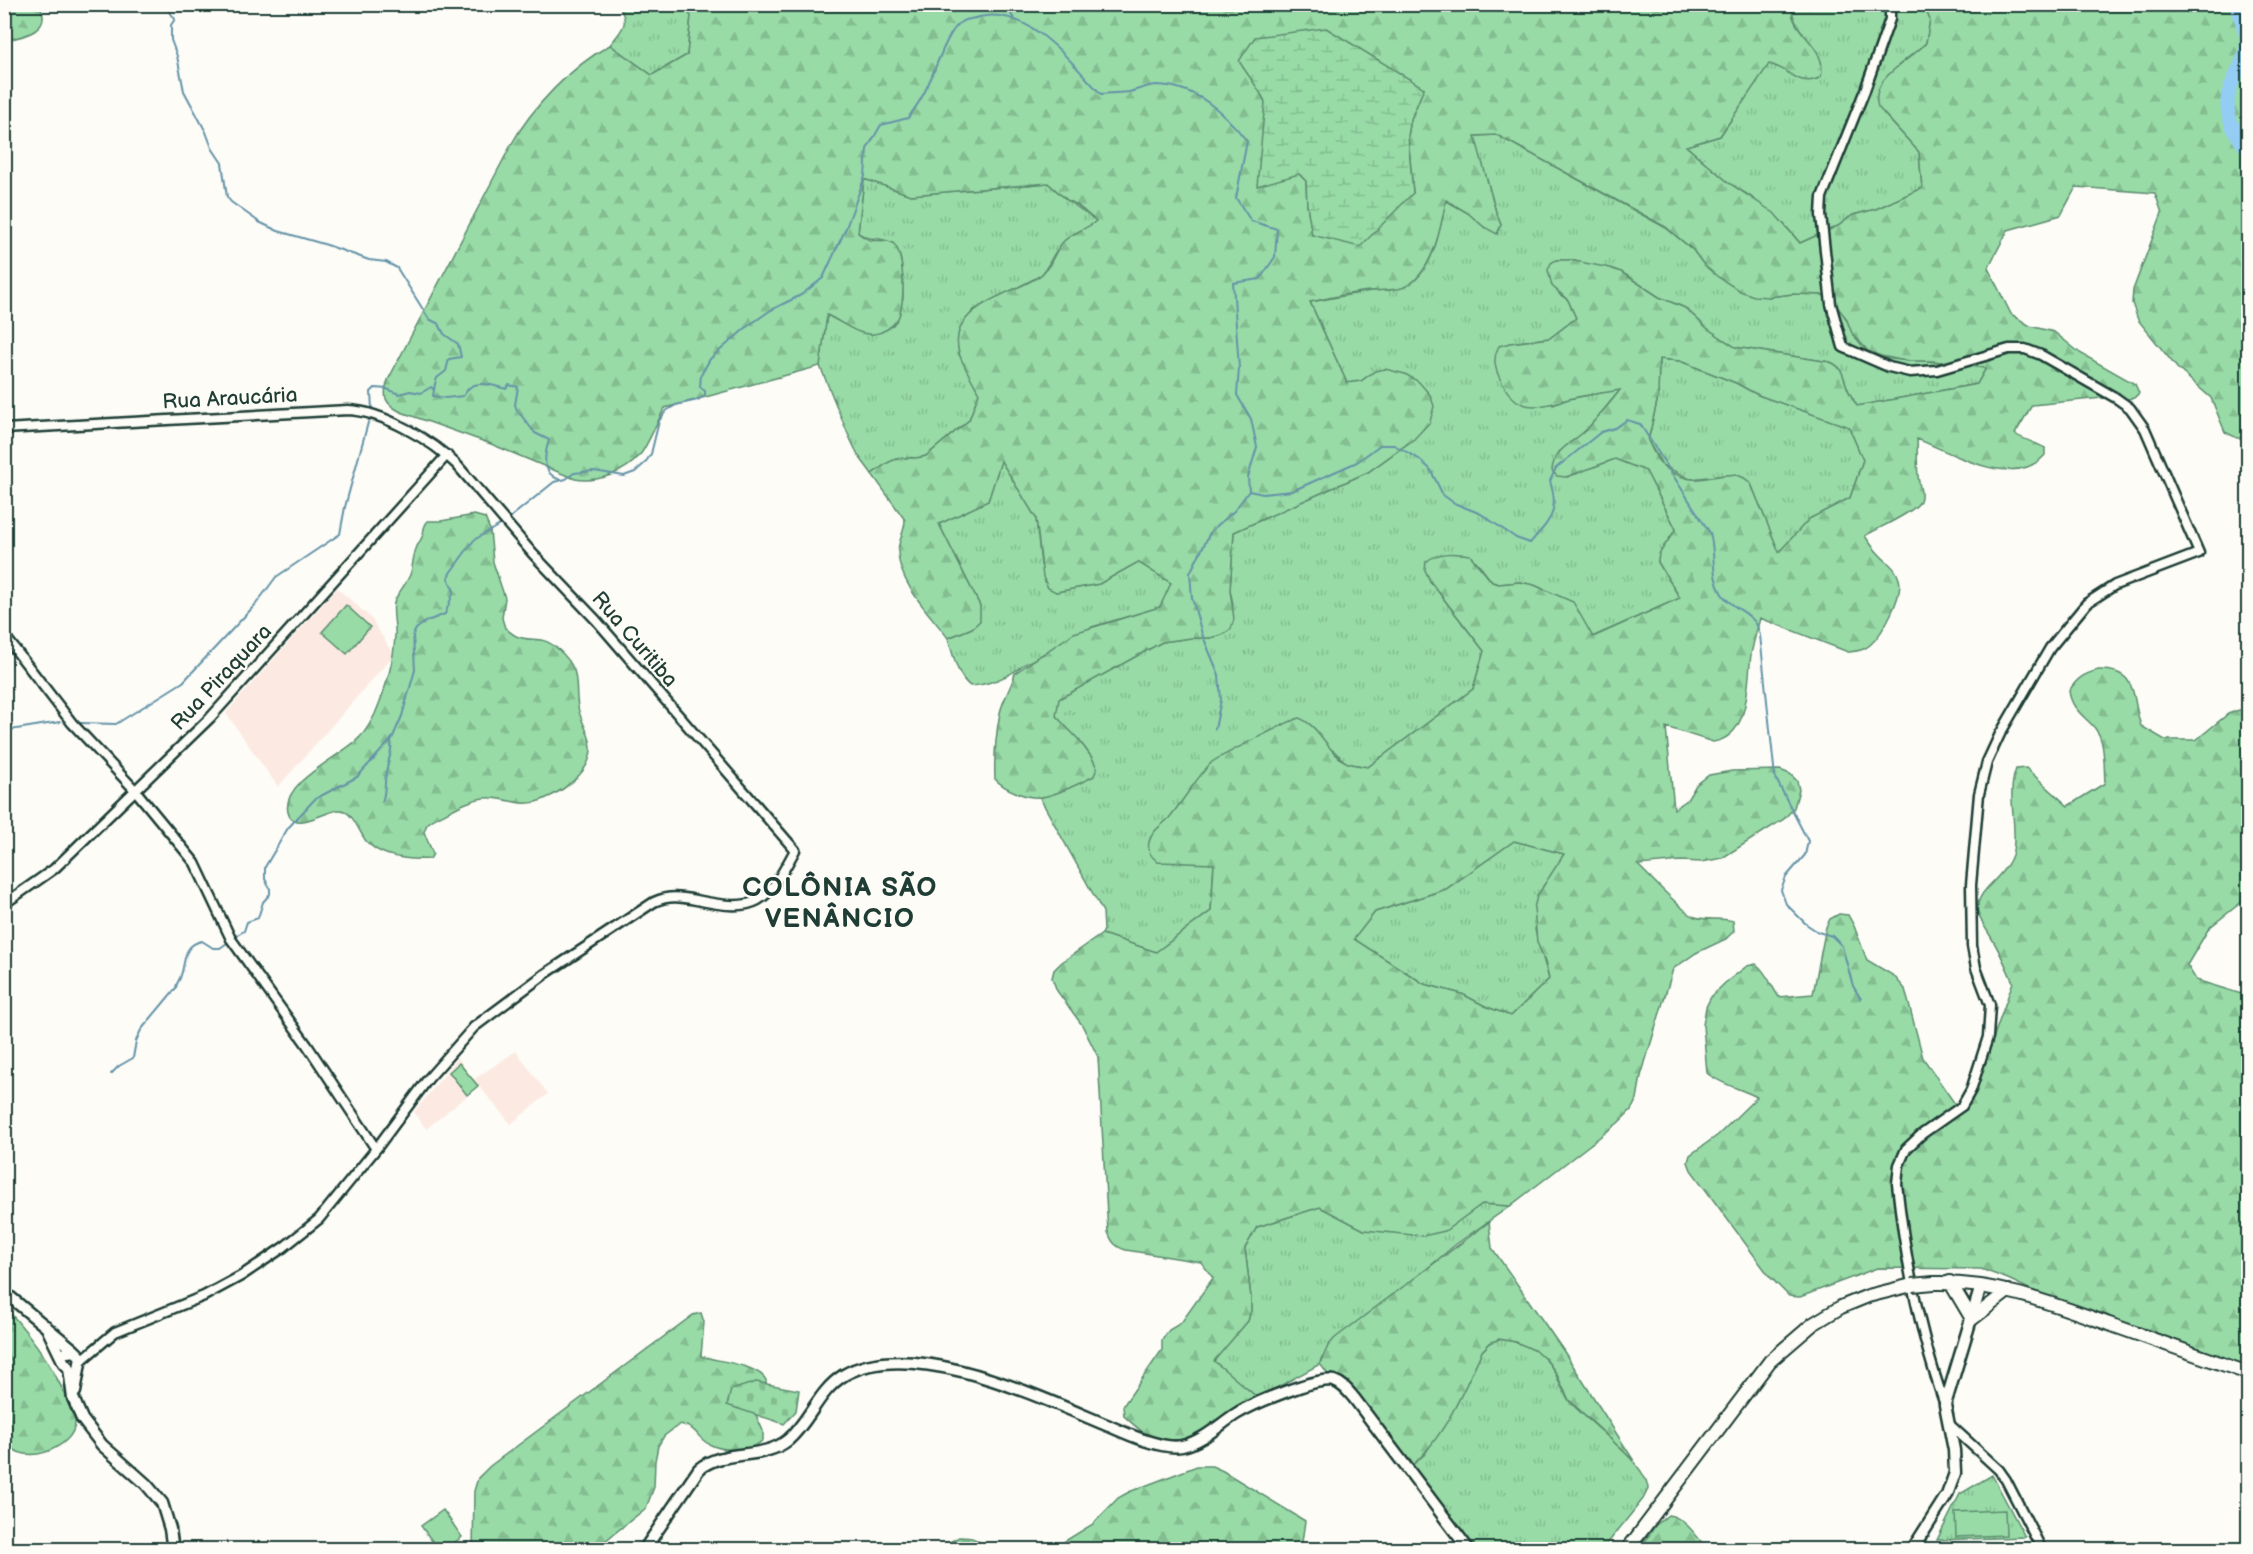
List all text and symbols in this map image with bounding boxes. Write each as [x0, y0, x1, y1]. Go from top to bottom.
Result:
street label: Rua Araucária [162, 382, 298, 415]
street label: Rua Curitiba [586, 586, 683, 692]
street label: Rua Piraquara [166, 619, 277, 736]
district label: COLÔNIA SÃO VENÂNCIO [742, 871, 938, 935]

